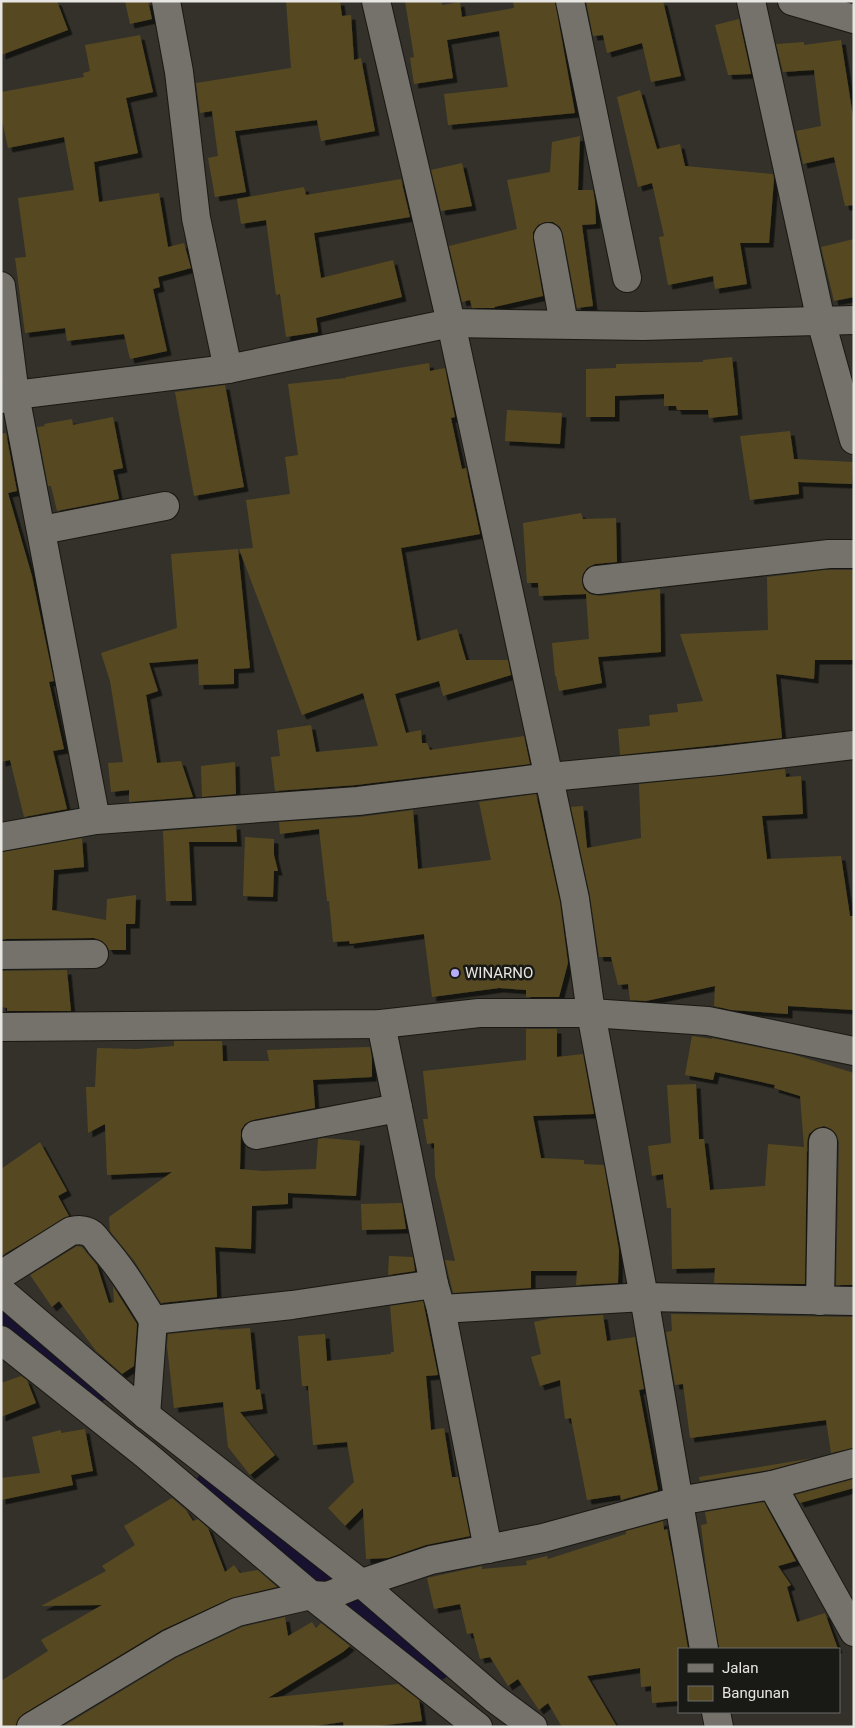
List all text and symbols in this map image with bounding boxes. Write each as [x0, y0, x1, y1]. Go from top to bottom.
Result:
place label: WINARNO [465, 964, 533, 982]
marker: WINARNO [449, 967, 461, 979]
legend [678, 1648, 840, 1713]
text: Jalan [722, 1659, 759, 1677]
text: Bangunan [722, 1684, 789, 1702]

